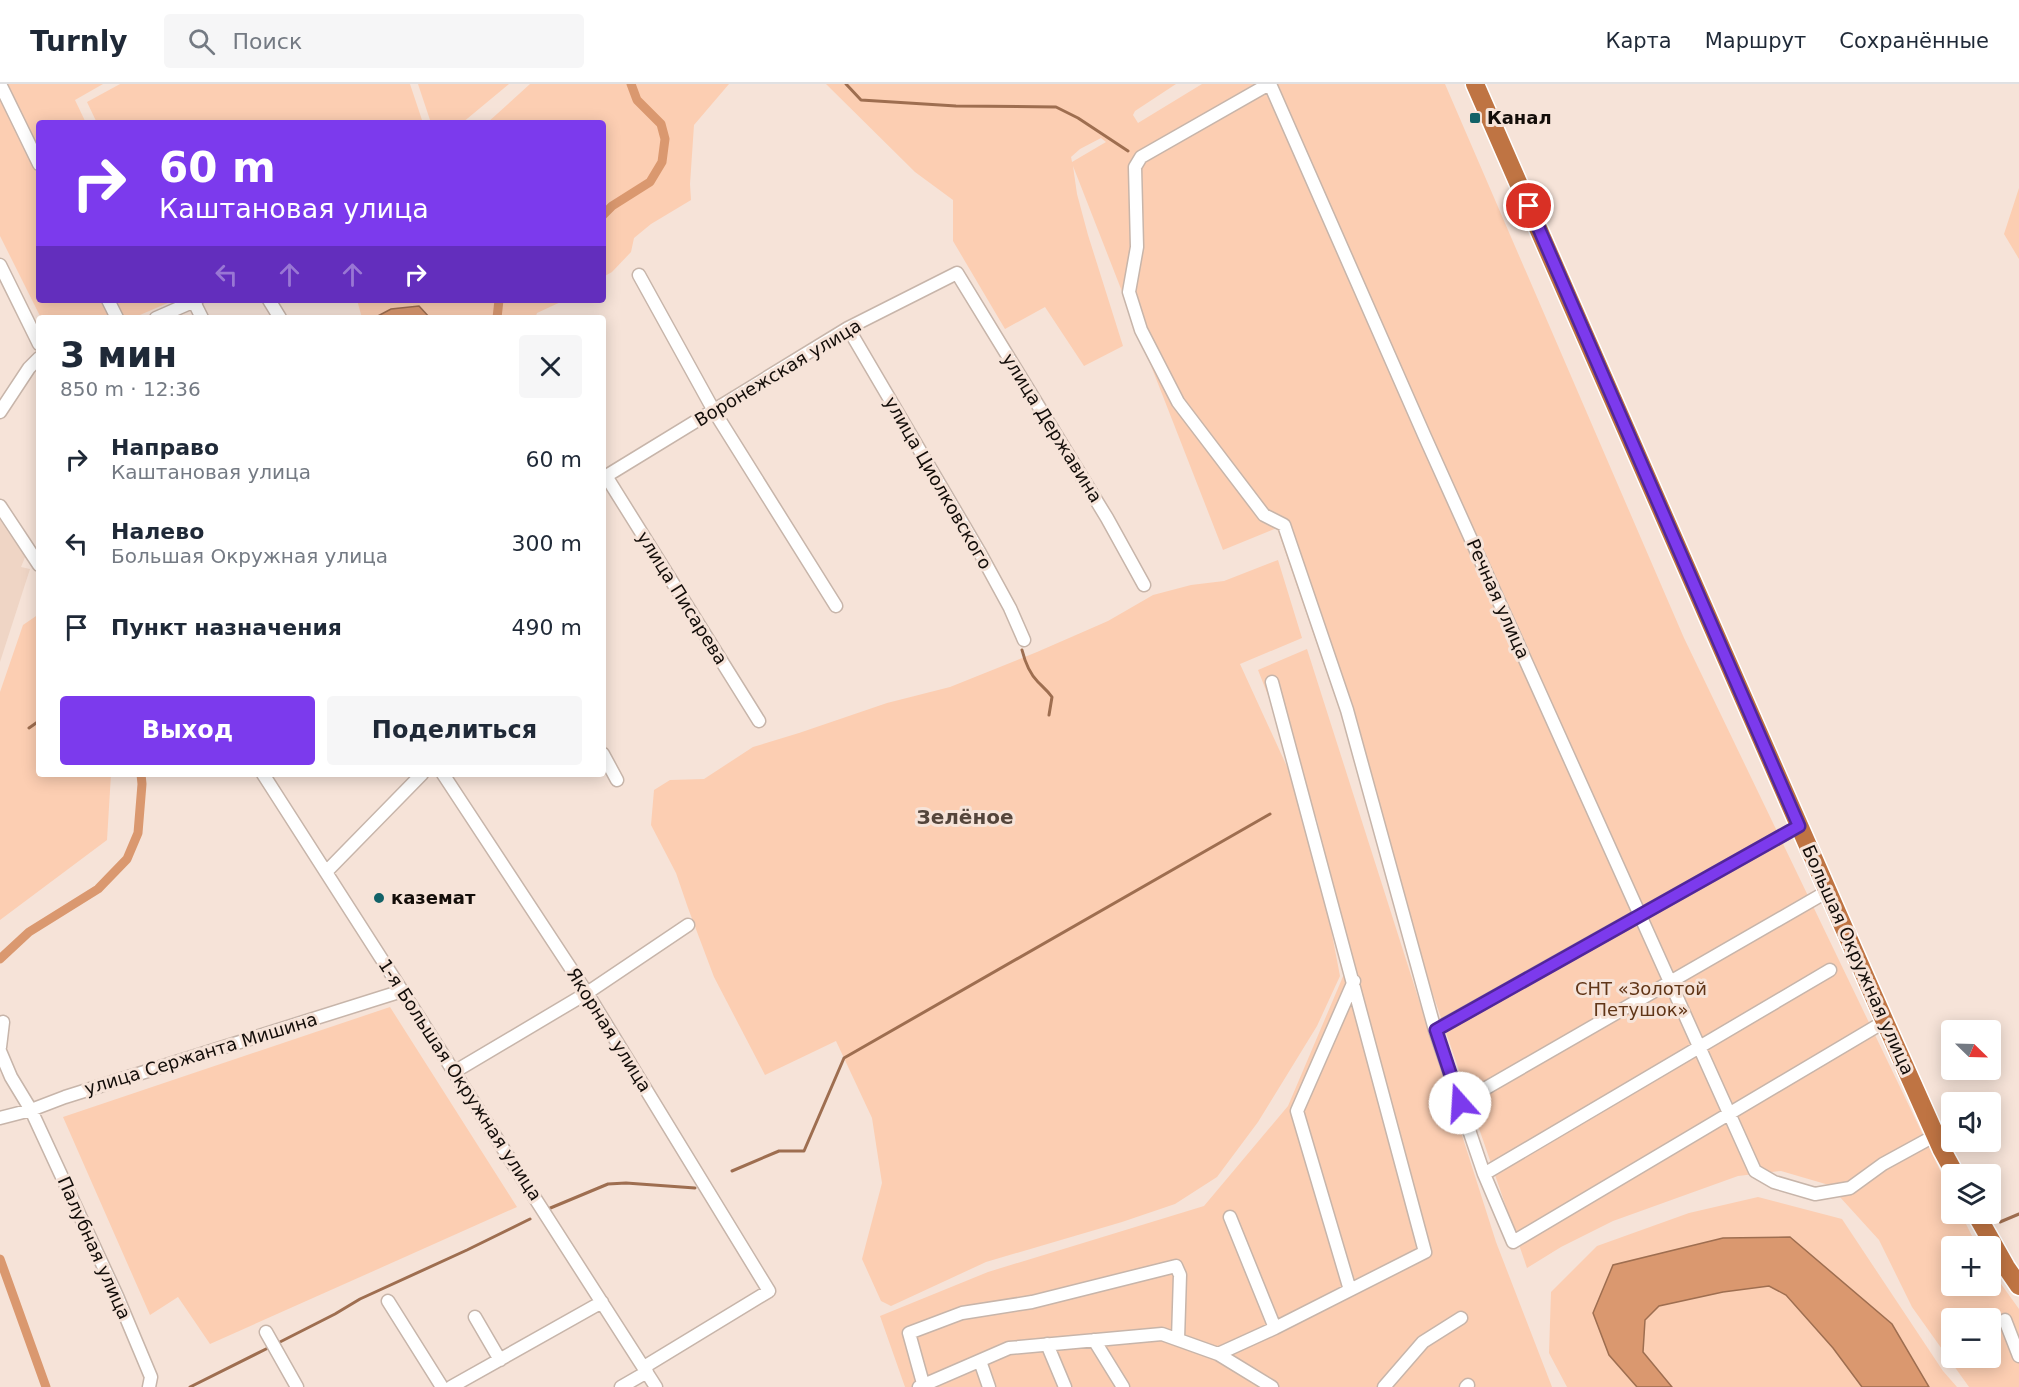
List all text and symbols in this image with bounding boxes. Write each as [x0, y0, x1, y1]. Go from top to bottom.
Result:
search box [164, 14, 584, 68]
text: Turnly [30, 25, 128, 58]
icon: search [185, 25, 218, 58]
text: Поиск [233, 29, 302, 54]
text: Карта [1606, 29, 1672, 53]
text: Маршрут [1705, 29, 1806, 53]
text: Сохранённые [1839, 29, 1989, 53]
place label: Канал [1487, 107, 1552, 128]
marker: Канал [1468, 111, 1482, 125]
text: 60 m [159, 143, 276, 192]
icon: right [60, 144, 138, 222]
pin [1503, 180, 1554, 231]
icon: arrive [1512, 189, 1545, 222]
text: Каштановая улица [159, 193, 429, 224]
icon: left [210, 258, 243, 291]
icon: ahead [273, 258, 306, 291]
icon: ahead [336, 258, 369, 291]
icon: right [399, 258, 432, 291]
street label: Воронежская улица [691, 315, 865, 431]
text: 3 мин [60, 334, 177, 375]
button: close [519, 335, 582, 398]
street label: улица Державина [998, 349, 1107, 506]
text: 850 m · 12:36 [60, 377, 201, 401]
street label: улица Циолковского [880, 393, 996, 573]
text: Направо [111, 435, 219, 460]
icon: right [60, 443, 93, 476]
text: 60 m [526, 447, 582, 472]
text: Каштановая улица [111, 460, 311, 484]
text: Налево [111, 519, 204, 544]
icon: left [60, 527, 93, 560]
street label: улица Писарева [633, 527, 732, 668]
text: 300 m [512, 531, 582, 556]
street label: Речная улица [1463, 536, 1534, 662]
text: Большая Окружная улица [111, 544, 388, 568]
icon: arrive [60, 611, 93, 644]
text: Пункт назначения [111, 615, 342, 640]
text: 490 m [512, 615, 582, 640]
button: Выход [60, 696, 315, 765]
button: Поделиться [327, 696, 582, 765]
district label: Зелёное [916, 805, 1014, 829]
street label: Большая Окружная улица [1798, 842, 1919, 1078]
place label: каземат [391, 887, 476, 908]
marker: каземат [372, 891, 386, 905]
street label: 1-я Большая Окружная улица [374, 955, 547, 1204]
street label: Якорная улица [563, 964, 656, 1096]
park label: СНТ «Золотой Петушок» [1575, 978, 1707, 1020]
street label: улица Сержанта Мишина [82, 1008, 320, 1099]
north arrow [1941, 1020, 2001, 1080]
map controls [1941, 1020, 2001, 1368]
position arrow [1428, 1071, 1492, 1135]
button: sound [1941, 1092, 2001, 1152]
button: layers [1941, 1164, 2001, 1224]
street label: Палубная улица [53, 1173, 135, 1323]
button: + [1941, 1236, 2001, 1296]
button: − [1941, 1308, 2001, 1368]

